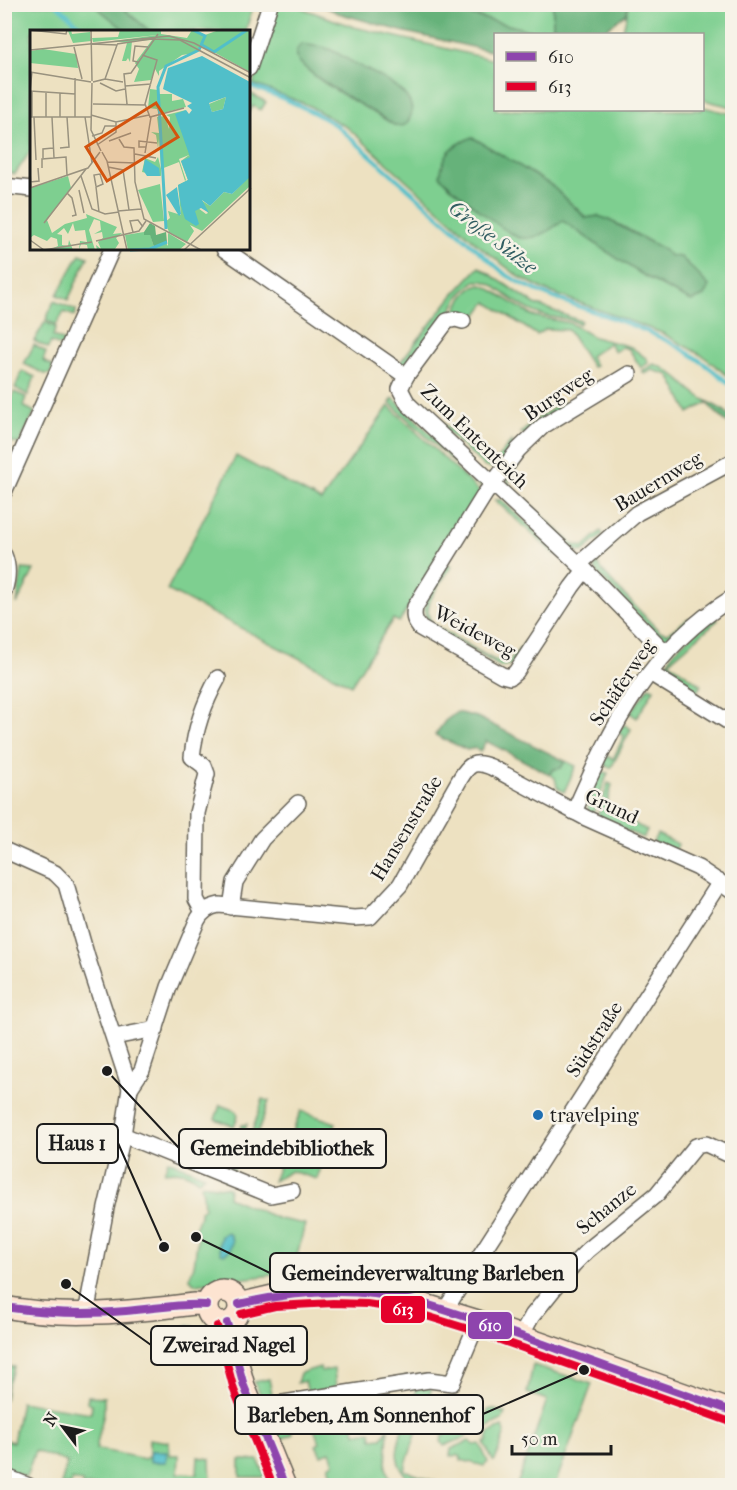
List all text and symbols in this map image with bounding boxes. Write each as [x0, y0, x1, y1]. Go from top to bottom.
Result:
inset map [30, 30, 250, 250]
legend [494, 33, 704, 111]
text: 610 [548, 47, 574, 68]
text: 613 [548, 77, 571, 98]
water label: Große Sülze [444, 195, 542, 279]
street label: Burgweg [519, 363, 598, 426]
street label: Zum Ententeich [416, 379, 534, 494]
street label: Bauernweg [610, 446, 706, 517]
street label: Weideweg [429, 600, 520, 663]
street label: Schäferweg [585, 634, 660, 730]
street label: Hansenstraße [366, 771, 447, 885]
street label: Grund [581, 784, 643, 829]
street label: Südstraße [561, 997, 627, 1081]
place label: travelping [550, 1104, 639, 1127]
marker: travelping [531, 1108, 545, 1122]
callout: Haus 1 [37, 1124, 118, 1163]
callout: Gemeindebibliothek [179, 1129, 386, 1168]
text: Haus 1 [48, 1131, 106, 1155]
text: Gemeindebibliothek [190, 1136, 375, 1160]
street label: Schanze [572, 1177, 641, 1239]
callout: Gemeindeverwaltung Barleben [270, 1253, 577, 1292]
text: Gemeindeverwaltung Barleben [282, 1261, 565, 1285]
line badge: 613 [380, 1295, 426, 1324]
text: 613 [393, 1300, 413, 1320]
line badge: 610 [467, 1311, 513, 1340]
text: 610 [478, 1316, 502, 1335]
callout: Zweirad Nagel [151, 1326, 307, 1365]
text: Zweirad Nagel [163, 1333, 296, 1357]
callout: Barleben, Am Sonnenhof [235, 1395, 483, 1434]
north arrow [33, 1397, 93, 1457]
text: Barleben, Am Sonnenhof [247, 1403, 476, 1427]
text: N [39, 1408, 62, 1429]
scale bar [512, 1418, 611, 1456]
text: 50 m [521, 1429, 558, 1450]

